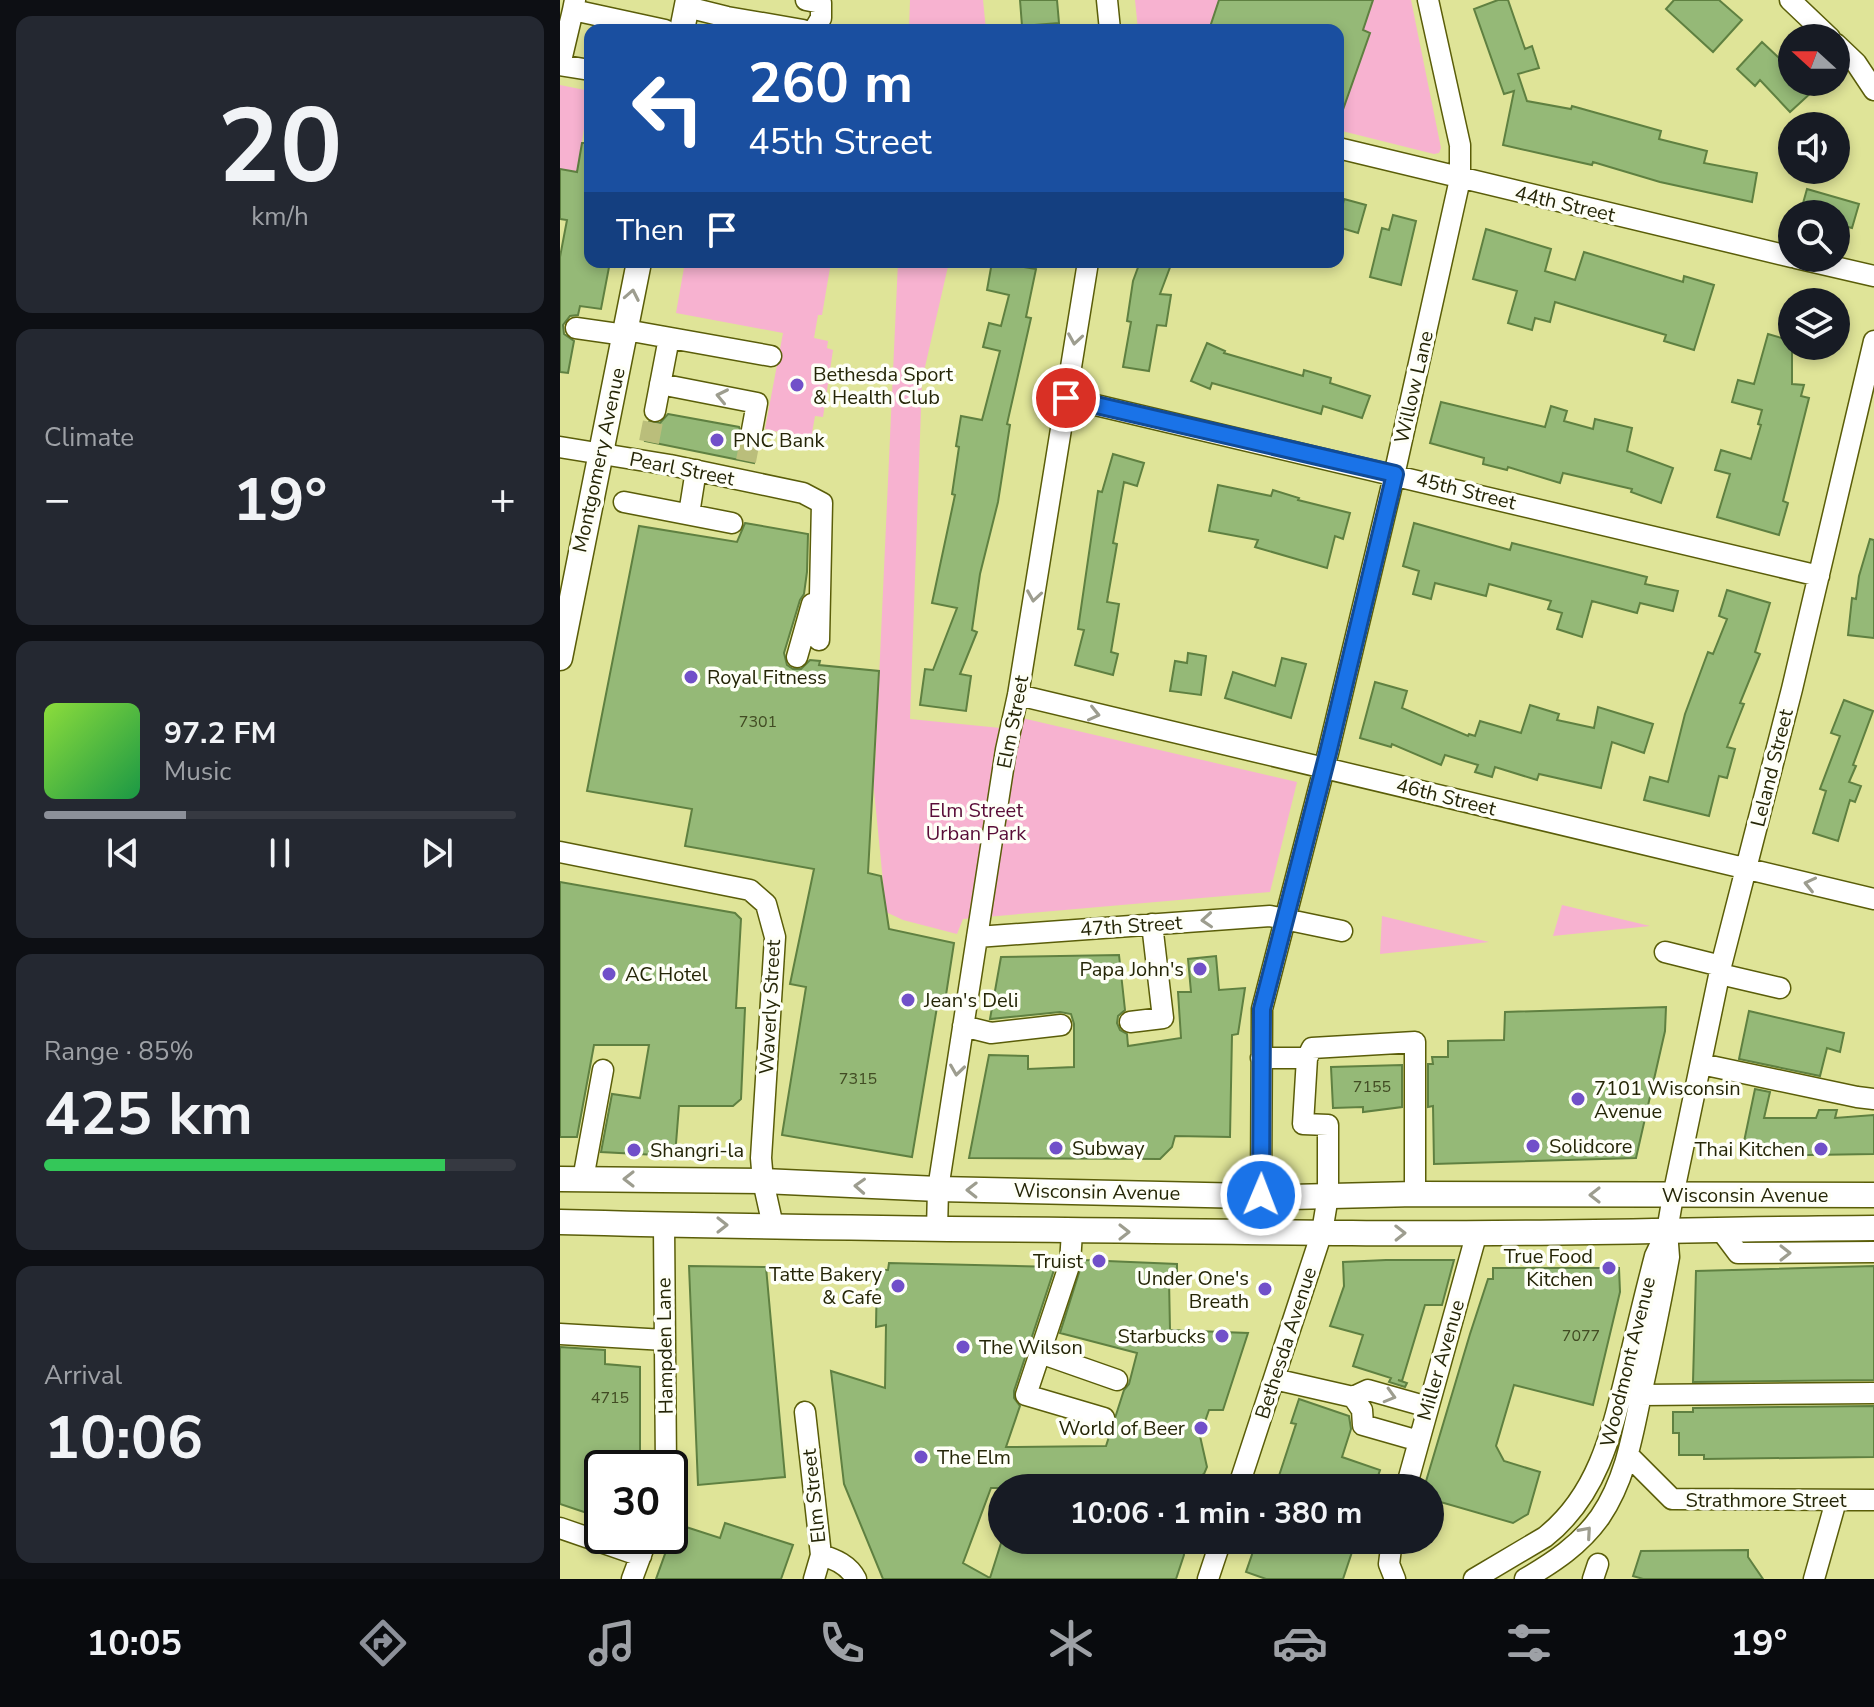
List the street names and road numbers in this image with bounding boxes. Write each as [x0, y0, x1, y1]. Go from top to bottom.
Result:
street label: 44th Street [1512, 179, 1619, 229]
street label: Willow Lane [1388, 328, 1440, 446]
street label: Montgomery Avenue [566, 365, 632, 555]
street label: Pearl Street [627, 446, 738, 493]
street label: 45th Street [1413, 466, 1520, 517]
street label: Elm Street [991, 672, 1035, 771]
street label: Leland Street [1744, 705, 1800, 830]
street label: 46th Street [1393, 772, 1500, 823]
street label: 47th Street [1079, 909, 1184, 943]
street label: Waverly Street [753, 938, 787, 1075]
street label: Wisconsin Avenue [1013, 1177, 1181, 1207]
street label: Wisconsin Avenue [1662, 1182, 1828, 1209]
street label: Bethesda Avenue [1249, 1264, 1323, 1422]
street label: Woodmont Avenue [1594, 1274, 1662, 1450]
street label: Hampden Lane [650, 1277, 680, 1415]
street label: Miller Avenue [1411, 1296, 1471, 1424]
street label: Elm Street [796, 1447, 832, 1544]
street label: Strathmore Street [1686, 1487, 1847, 1514]

